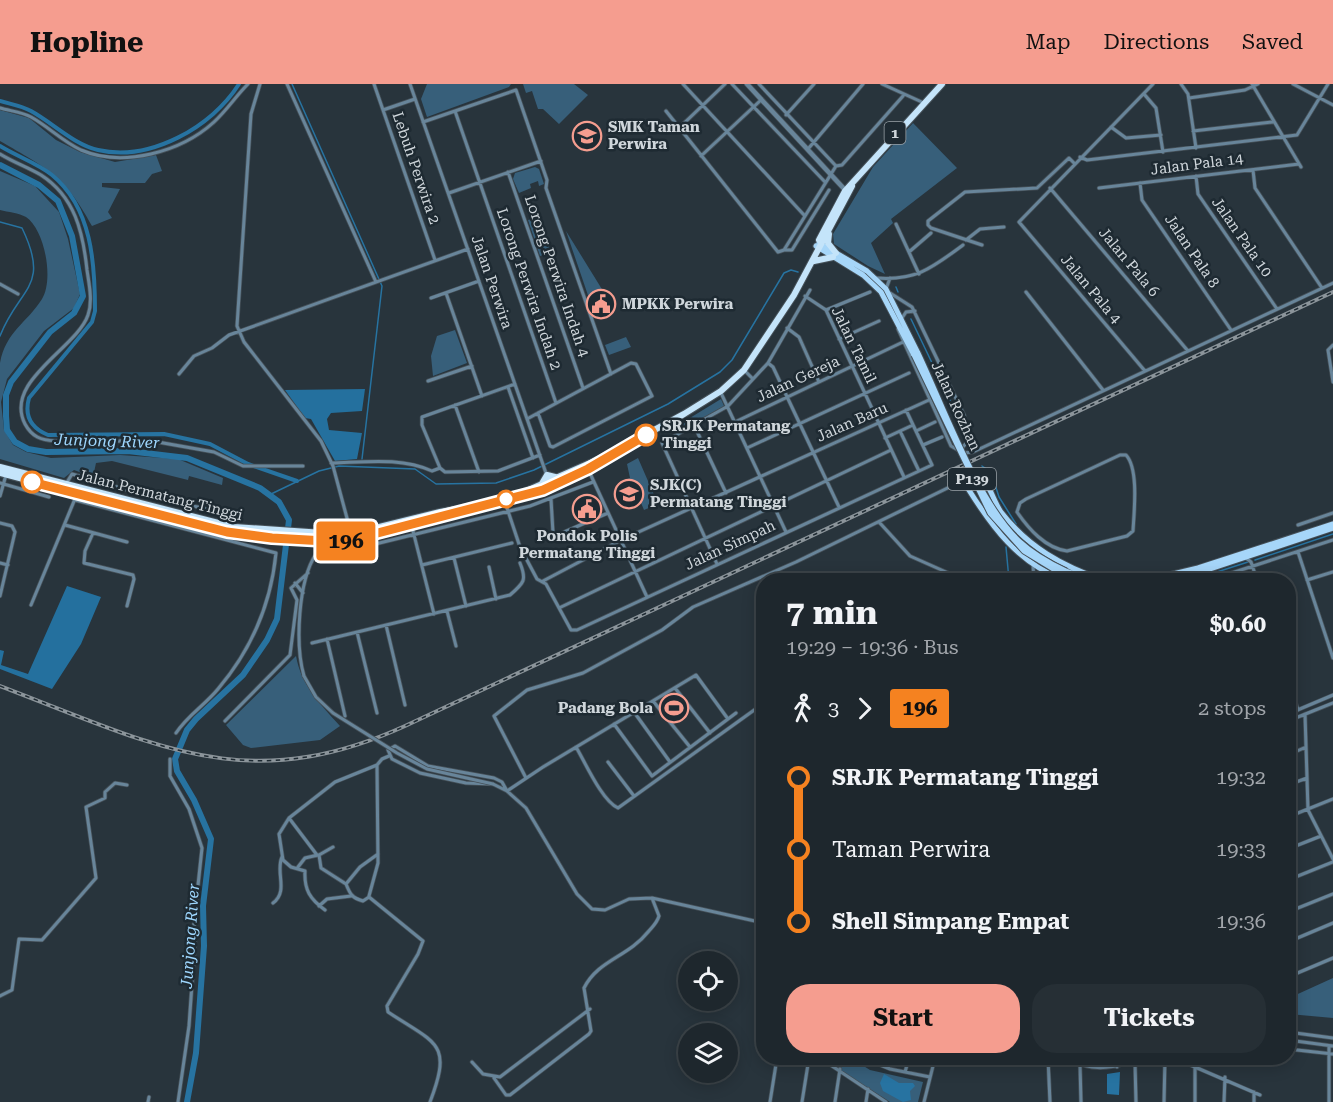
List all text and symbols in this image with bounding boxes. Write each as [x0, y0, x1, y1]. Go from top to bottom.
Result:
text: Hopline [30, 26, 144, 59]
text: Map [1026, 30, 1070, 54]
text: Directions [1103, 30, 1209, 54]
text: Saved [1242, 30, 1303, 54]
street label: Lebuh Perwira 2 [388, 110, 444, 226]
place label: SMK Taman Perwira [608, 118, 700, 153]
school or university icon: SMK Taman Perwira [571, 120, 603, 152]
road number: 1 [884, 122, 906, 144]
street label: Jalan Pala 14 [1150, 149, 1245, 179]
street label: Lorong Perwira Indah 4 [521, 193, 593, 360]
street label: Jalan Pala 10 [1208, 194, 1276, 280]
street label: Lorong Perwira Indah 2 [493, 206, 565, 372]
street label: Jalan Pala 8 [1161, 211, 1223, 291]
street label: Jalan Pala 6 [1095, 224, 1163, 300]
street label: Jalan Perwira [468, 233, 516, 331]
street label: Jalan Pala 4 [1057, 251, 1126, 328]
public building icon: MPKK Perwira [585, 288, 617, 320]
place label: MPKK Perwira [622, 295, 733, 313]
street label: Jalan Tamil [828, 304, 880, 386]
street label: Jalan Gereja [754, 352, 842, 406]
street label: Jalan Rozhan [927, 359, 985, 454]
street label: Jalan Baru [814, 398, 891, 446]
place label: SRJK Permatang Tinggi [662, 417, 791, 452]
marker: SRJK Permatang Tinggi [635, 424, 657, 446]
water label: Junjong River [53, 430, 160, 452]
street label: Jalan Permatang Tinggi [75, 466, 245, 524]
road number: P139 [948, 468, 996, 490]
unlabelled marker [21, 471, 43, 493]
place label: SJK(C) Permatang Tinggi [650, 476, 786, 511]
school or university icon: SJK(C) Permatang Tinggi [613, 478, 645, 510]
unlabelled marker [497, 490, 515, 508]
public building icon: Pondok Polis Permatang Tinggi [571, 493, 603, 525]
street label: Jalan Simpah [682, 516, 778, 574]
line badge: 196 [312, 522, 380, 560]
place label: Pondok Polis Permatang Tinggi [519, 527, 655, 562]
text: 196 [328, 529, 364, 553]
text: 7 min [786, 593, 878, 632]
text: $0.60 [1210, 612, 1266, 637]
text: 19:29 – 19:36 · Bus [786, 635, 958, 659]
sports icon: Padang Bola [658, 692, 690, 724]
icon: walk [786, 692, 819, 725]
icon: forward [848, 692, 881, 725]
text: 3 [828, 696, 839, 720]
text: 196 [902, 696, 937, 720]
text: 2 stops [1198, 696, 1266, 720]
place label: Padang Bola [558, 699, 653, 717]
text: SRJK Permatang Tinggi [832, 765, 1099, 790]
text: 19:32 [1216, 765, 1266, 789]
text: Taman Perwira [832, 837, 990, 862]
text: 19:33 [1216, 837, 1266, 861]
water label: Junjong River [177, 883, 203, 990]
text: Shell Simpang Empat [832, 909, 1069, 934]
text: 19:36 [1216, 909, 1266, 933]
map controls [678, 951, 738, 1083]
button: locate [678, 951, 738, 1011]
button: Start [786, 984, 1020, 1053]
button: Tickets [1032, 984, 1266, 1053]
button: layers [678, 1023, 738, 1083]

